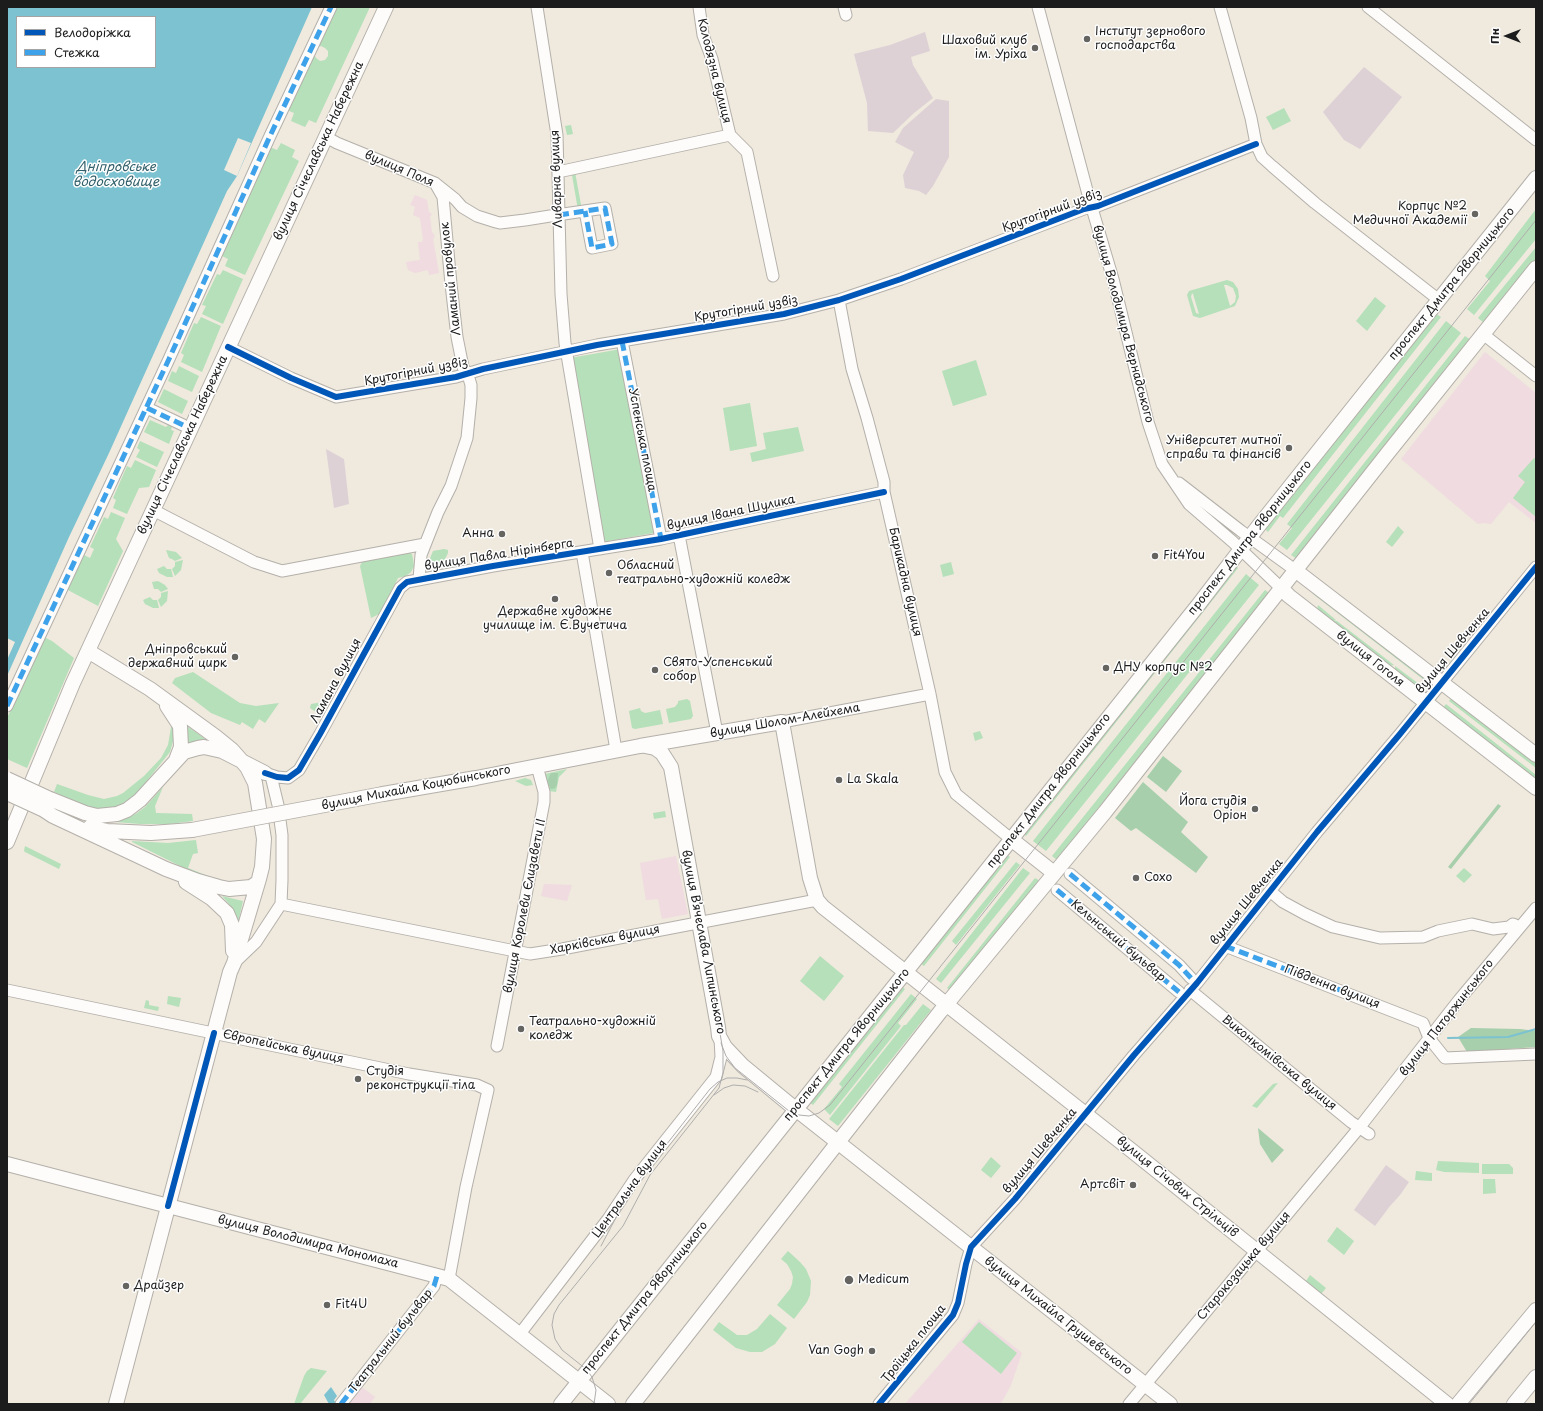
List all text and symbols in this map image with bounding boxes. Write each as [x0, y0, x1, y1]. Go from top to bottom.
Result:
legend [16, 16, 156, 68]
north arrow [1487, 16, 1527, 56]
street label: Колодязна вулиця [694, 17, 734, 125]
text: Велодоріжка [54, 23, 131, 41]
place label: Інститут зернового господарства [1095, 25, 1206, 53]
text: Пн [1486, 28, 1503, 44]
place label: Шаховий клуб ім. Уріха [942, 34, 1027, 62]
marker: Інститут зернового господарства [1082, 34, 1092, 44]
text: Стежка [54, 43, 99, 61]
marker: Шаховий клуб ім. Уріха [1030, 43, 1040, 53]
street label: вулиця Січеславська Набережна [271, 59, 367, 243]
street label: Ливарна вулиця [548, 130, 566, 228]
street label: вулиця Поля [362, 148, 436, 190]
water label: Дніпровське водосховище [73, 159, 159, 190]
street label: Крутогірний узвіз [1000, 186, 1104, 236]
place label: Корпус №2 Медичної Академії [1353, 200, 1467, 228]
street label: проспект Дмитра Яворницького [1386, 205, 1518, 363]
marker: Корпус №2 Медичної Академії [1470, 209, 1480, 219]
street label: Ламаний провулок [438, 222, 464, 336]
street label: вулиця Володимира Вернадського [1090, 223, 1156, 425]
street label: Крутогірний узвіз [693, 293, 799, 325]
street label: вулиця Січеславська Набережна [135, 353, 231, 537]
street label: Крутогірний узвіз [363, 355, 469, 389]
street label: Успенська площа [625, 387, 659, 493]
place label: Університет митної справи та фінансів [1166, 434, 1281, 462]
marker: Університет митної справи та фінансів [1284, 443, 1294, 453]
street label: проспект Дмитра Яворницького [1185, 458, 1315, 618]
street label: вулиця Івана Шулика [666, 492, 796, 534]
street label: Барикадна вулиця [885, 526, 925, 638]
place label: Анна [462, 527, 494, 541]
marker: Анна [497, 529, 507, 539]
street label: вулиця Павла Нірінберга [423, 536, 575, 574]
place label: Fit4You [1163, 549, 1205, 563]
marker: Fit4You [1150, 551, 1160, 561]
place label: Обласний театрально-художній коледж [617, 559, 790, 587]
marker: Обласний театрально-художній коледж [604, 568, 614, 578]
marker: Державне художнє училище ім. Є.Вучетича [550, 594, 560, 604]
place label: Державне художнє училище ім. Є.Вучетича [483, 605, 627, 633]
street label: вулиця Шевченка [1413, 605, 1493, 697]
street label: вулиця Гоголя [1333, 628, 1407, 690]
street label: Ламана вулиця [308, 636, 364, 726]
place label: Дніпровський державний цирк [128, 643, 227, 671]
marker: Дніпровський державний цирк [230, 652, 240, 662]
place label: Свято-Успенський собор [663, 656, 773, 684]
place label: ДНУ корпус №2 [1114, 661, 1213, 675]
marker: ДНУ корпус №2 [1101, 663, 1111, 673]
marker: Свято-Успенський собор [650, 665, 660, 675]
street label: вулиця Шолом-Алейхема [709, 701, 861, 741]
street label: проспект Дмитра Яворницького [984, 711, 1114, 871]
street label: вулиця Михайла Коцюбинського [320, 763, 512, 813]
place label: La Skala [847, 773, 899, 787]
marker: La Skala [834, 775, 844, 785]
place label: Йога студія Оріон [1179, 795, 1247, 823]
marker: Йога студія Оріон [1250, 804, 1260, 814]
street label: вулиця Королеви Єлизавети ІІ [501, 817, 549, 995]
street label: вулиця Вʼячеслава Липинського [678, 849, 728, 1035]
street label: вулиця Шевченка [1208, 856, 1286, 948]
place label: Сохо [1144, 871, 1172, 885]
marker: Сохо [1131, 873, 1141, 883]
street label: Кельнський бульвар [1068, 897, 1168, 985]
street label: Харківська вулиця [549, 922, 661, 958]
street label: вулиця Паторжинського [1397, 957, 1497, 1079]
street label: Південна вулиця [1282, 962, 1382, 1012]
street label: проспект Дмитра Яворницького [781, 966, 913, 1124]
street label: Виконкомівська вулиця [1219, 1012, 1339, 1114]
place label: Театрально-художній коледж [529, 1015, 656, 1043]
marker: Театрально-художній коледж [516, 1024, 526, 1034]
street label: Європейська вулиця [221, 1027, 345, 1067]
place label: Студія реконструкції тіла [366, 1065, 475, 1093]
marker: Студія реконструкції тіла [353, 1074, 363, 1084]
street label: вулиця Шевченка [1000, 1105, 1080, 1197]
street label: вулиця Січових Стрільців [1113, 1133, 1241, 1241]
street label: Центральна вулиця [590, 1137, 670, 1241]
place label: Артсвіт [1080, 1178, 1125, 1192]
marker: Артсвіт [1128, 1180, 1138, 1190]
street label: Старокозацька вулиця [1194, 1209, 1294, 1323]
street label: вулиця Володимира Мономаха [216, 1213, 400, 1271]
street label: проспект Дмитра Яворницького [579, 1219, 711, 1377]
street label: вулиця Михайла Грушевського [981, 1254, 1135, 1378]
place label: Medicum [858, 1273, 909, 1287]
marker: Medicum [843, 1274, 855, 1286]
place label: Драйзер [134, 1279, 184, 1293]
marker: Драйзер [121, 1281, 131, 1291]
street label: Театральний бульвар [346, 1286, 436, 1396]
place label: Fit4U [335, 1298, 367, 1312]
marker: Fit4U [322, 1300, 332, 1310]
street label: Троїцька площа [879, 1302, 949, 1386]
place label: Van Gogh [808, 1344, 864, 1358]
marker: Van Gogh [867, 1346, 877, 1356]

